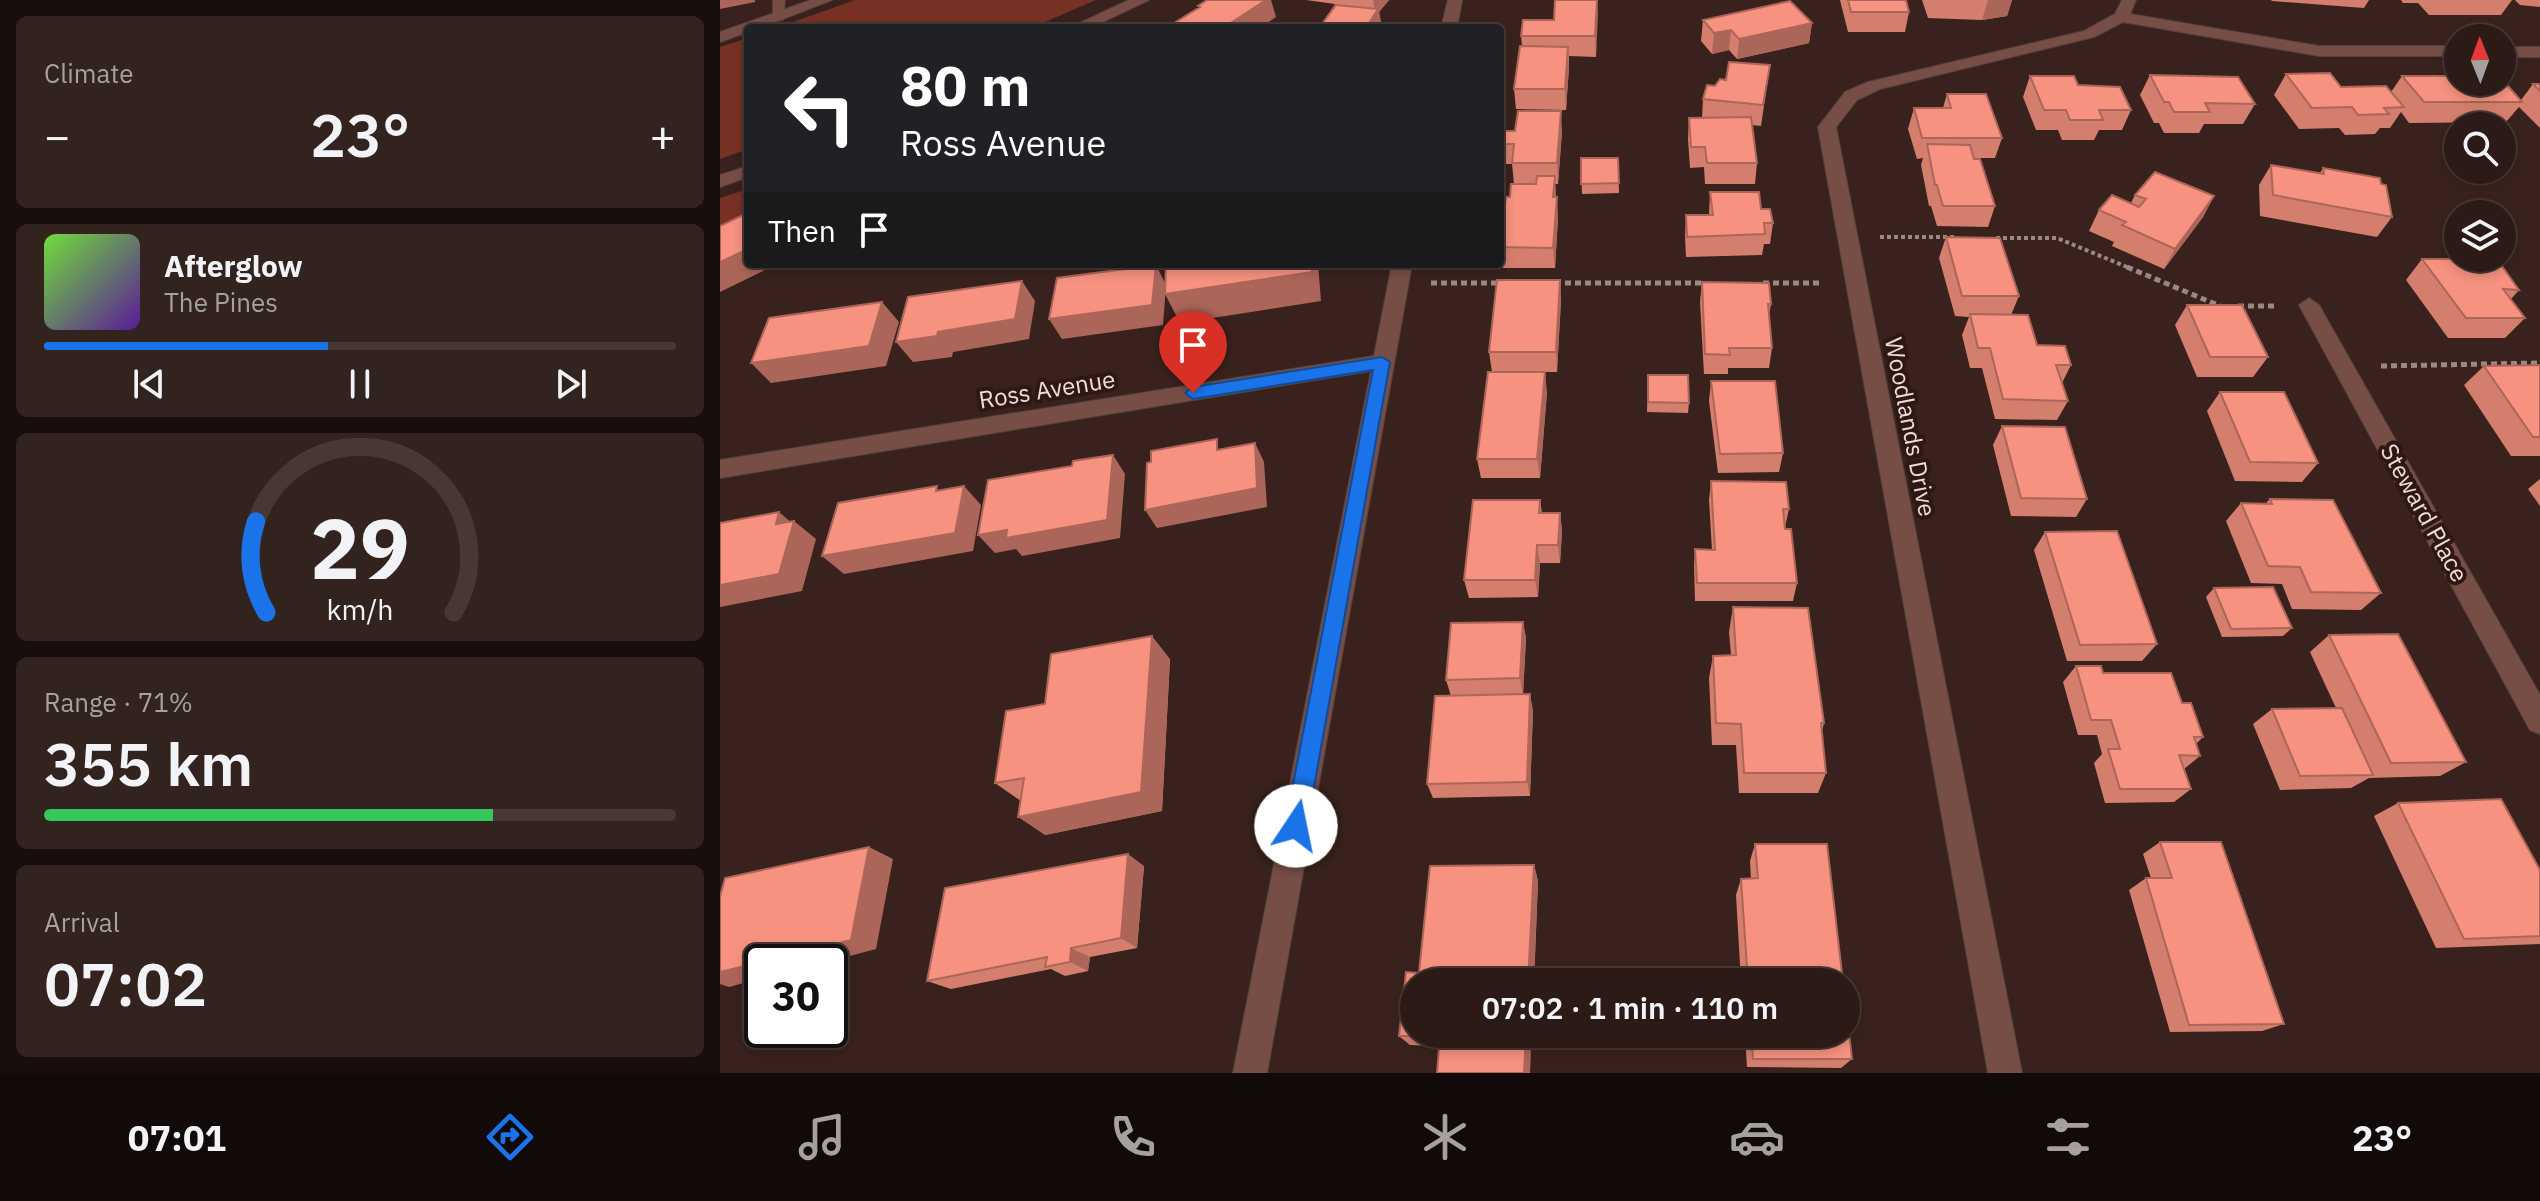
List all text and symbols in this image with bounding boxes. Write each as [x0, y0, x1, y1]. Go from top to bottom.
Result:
north arrow [2444, 24, 2516, 96]
map controls [2444, 24, 2516, 272]
text: 80 m [900, 49, 1030, 121]
text: Climate [44, 56, 134, 90]
icon: left [768, 56, 872, 160]
text: 23° [310, 95, 410, 174]
text: − [44, 107, 70, 164]
text: + [650, 107, 676, 164]
button: search [2444, 112, 2516, 184]
text: Ross Avenue [900, 119, 1106, 166]
button: layers [2444, 200, 2516, 272]
icon: arrive [852, 208, 896, 252]
text: Then [768, 211, 836, 250]
text: Afterglow [164, 246, 303, 285]
text: The Pines [164, 285, 278, 319]
pin [1159, 311, 1227, 393]
icon: arrive [1171, 323, 1215, 367]
street label: Woodlands Drive [1878, 335, 1944, 519]
icon: previous [127, 362, 171, 406]
icon: pause [338, 362, 382, 406]
icon: next [549, 362, 593, 406]
street label: Ross Avenue [976, 362, 1117, 416]
street label: Steward Place [2374, 438, 2476, 587]
text: 29 [310, 493, 410, 601]
text: km/h [326, 591, 394, 628]
text: Range · 71% [44, 685, 193, 719]
text: 355 km [44, 724, 253, 803]
position arrow [1254, 784, 1338, 868]
text: Arrival [44, 905, 120, 939]
text: 07:02 [44, 944, 207, 1023]
speed limit sign: 30 [744, 944, 848, 1048]
text: 07:02 · 1 min · 110 m [1482, 988, 1778, 1027]
icon: directions [482, 1109, 538, 1165]
icon: music [794, 1109, 850, 1165]
icon: phone [1105, 1109, 1161, 1165]
icon: climate [1417, 1109, 1473, 1165]
icon: car [1729, 1109, 1785, 1165]
icon: filters [2040, 1109, 2096, 1165]
text: 07:01 [128, 1114, 226, 1161]
text: 23° [2352, 1114, 2412, 1161]

